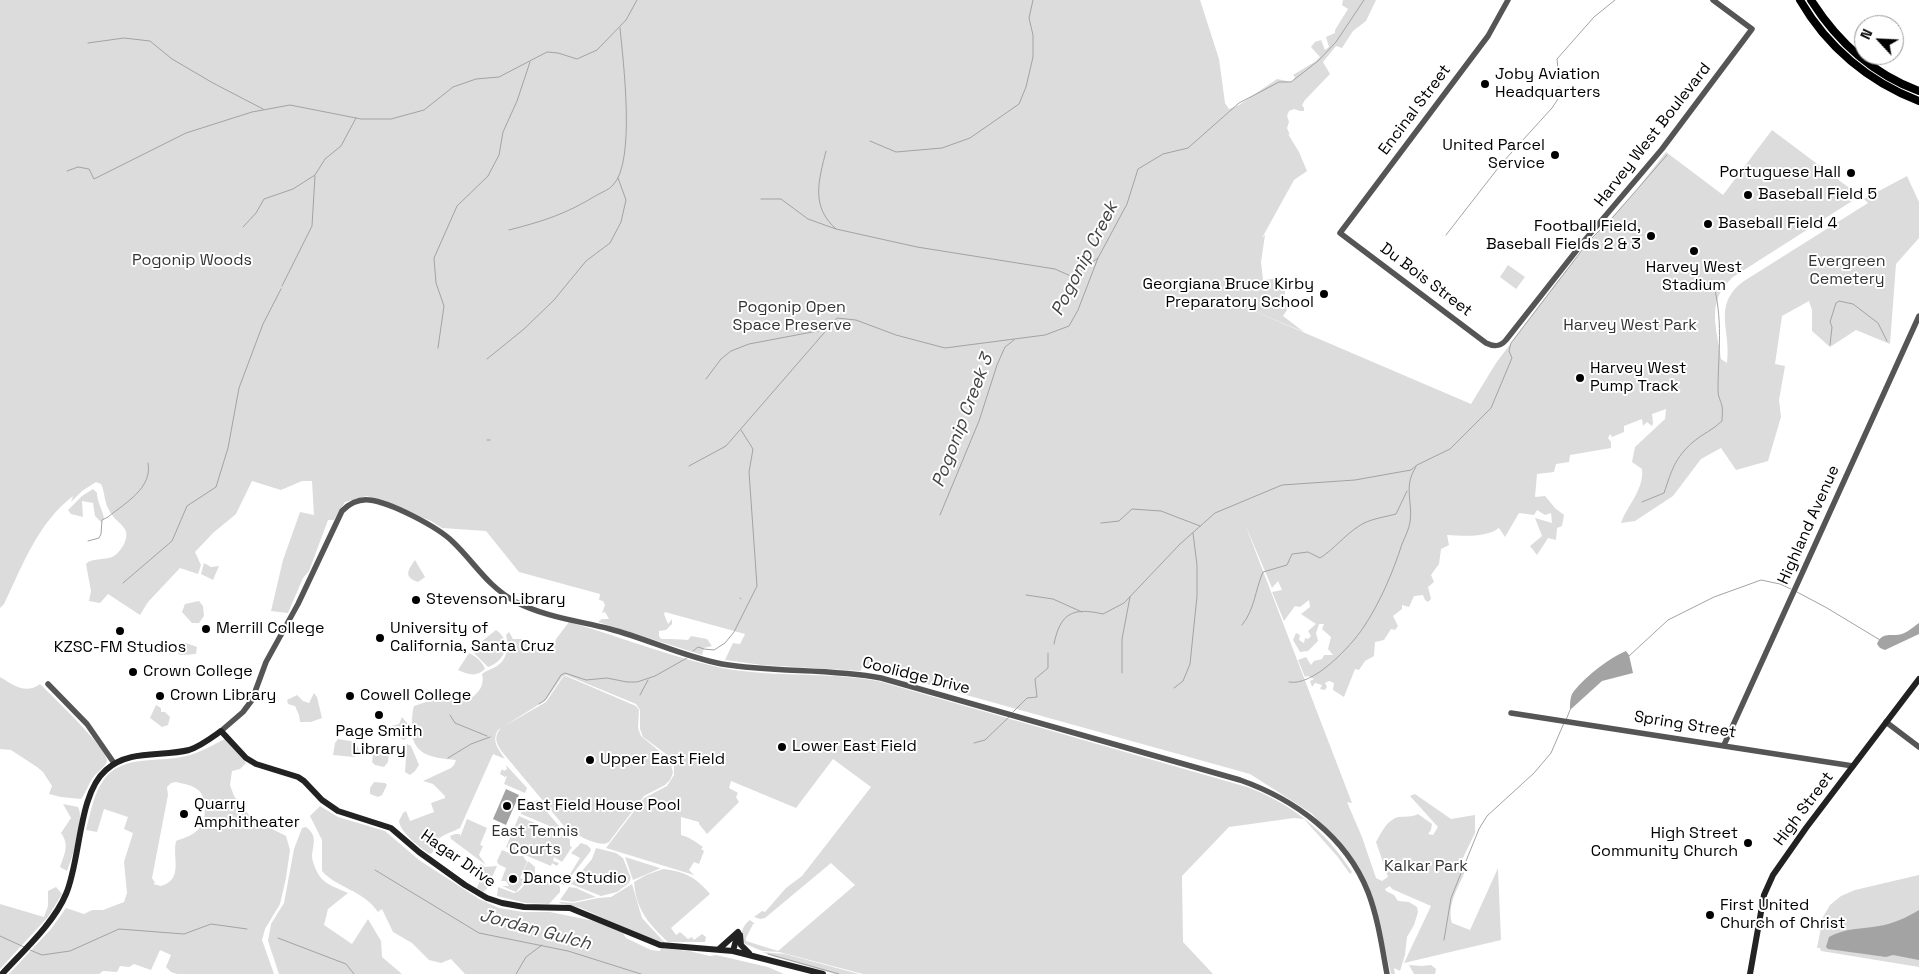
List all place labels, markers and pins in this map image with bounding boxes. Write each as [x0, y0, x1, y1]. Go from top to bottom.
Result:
place label: Joby Aviation Headquarters [1495, 65, 1600, 103]
marker: Joby Aviation Headquarters [1479, 78, 1491, 90]
place label: United Parcel Service [1442, 136, 1545, 174]
marker: United Parcel Service [1549, 149, 1561, 161]
place label: Portuguese Hall [1719, 163, 1841, 183]
marker: Portuguese Hall [1845, 167, 1857, 179]
place label: Baseball Field 5 [1758, 185, 1877, 205]
marker: Baseball Field 5 [1742, 189, 1754, 201]
place label: Baseball Field 4 [1718, 214, 1837, 234]
place label: Football Field, Baseball Fields 2 & 3 [1486, 217, 1641, 255]
marker: Baseball Field 4 [1702, 218, 1714, 230]
marker: Football Field, Baseball Fields 2 & 3 [1645, 230, 1657, 242]
marker: Harvey West Stadium [1688, 245, 1700, 257]
place label: Harvey West Stadium [1646, 258, 1742, 296]
place label: Georgiana Bruce Kirby Preparatory School [1142, 275, 1314, 313]
marker: Georgiana Bruce Kirby Preparatory School [1318, 288, 1330, 300]
place label: Harvey West Pump Track [1590, 359, 1686, 397]
marker: Harvey West Pump Track [1574, 372, 1586, 384]
place label: Stevenson Library [426, 590, 566, 610]
marker: Stevenson Library [410, 594, 422, 606]
place label: Merrill College [216, 619, 324, 639]
place label: University of California, Santa Cruz [390, 619, 555, 657]
marker: Merrill College [200, 623, 212, 635]
marker: KZSC-FM Studios [114, 625, 126, 637]
marker: University of California, Santa Cruz [374, 632, 386, 644]
place label: KZSC-FM Studios [54, 638, 186, 658]
place label: Crown College [143, 662, 253, 682]
marker: Crown College [127, 666, 139, 678]
place label: Crown Library [170, 686, 276, 706]
place label: Cowell College [360, 686, 471, 706]
marker: Crown Library [154, 690, 166, 702]
marker: Cowell College [344, 690, 356, 702]
marker: Page Smith Library [373, 709, 385, 721]
place label: Page Smith Library [336, 722, 422, 760]
place label: Lower East Field [792, 737, 917, 757]
marker: Lower East Field [776, 741, 788, 753]
place label: Upper East Field [600, 750, 725, 770]
marker: Upper East Field [584, 754, 596, 766]
place label: Quarry Amphitheater [194, 795, 300, 833]
place label: East Field House Pool [517, 796, 680, 816]
marker: East Field House Pool [501, 800, 513, 812]
marker: Quarry Amphitheater [178, 808, 190, 820]
place label: High Street Community Church [1591, 824, 1738, 862]
marker: High Street Community Church [1742, 837, 1754, 849]
place label: Dance Studio [523, 869, 627, 889]
marker: Dance Studio [507, 873, 519, 885]
place label: First United Church of Christ [1720, 896, 1845, 934]
marker: First United Church of Christ [1704, 909, 1716, 921]

